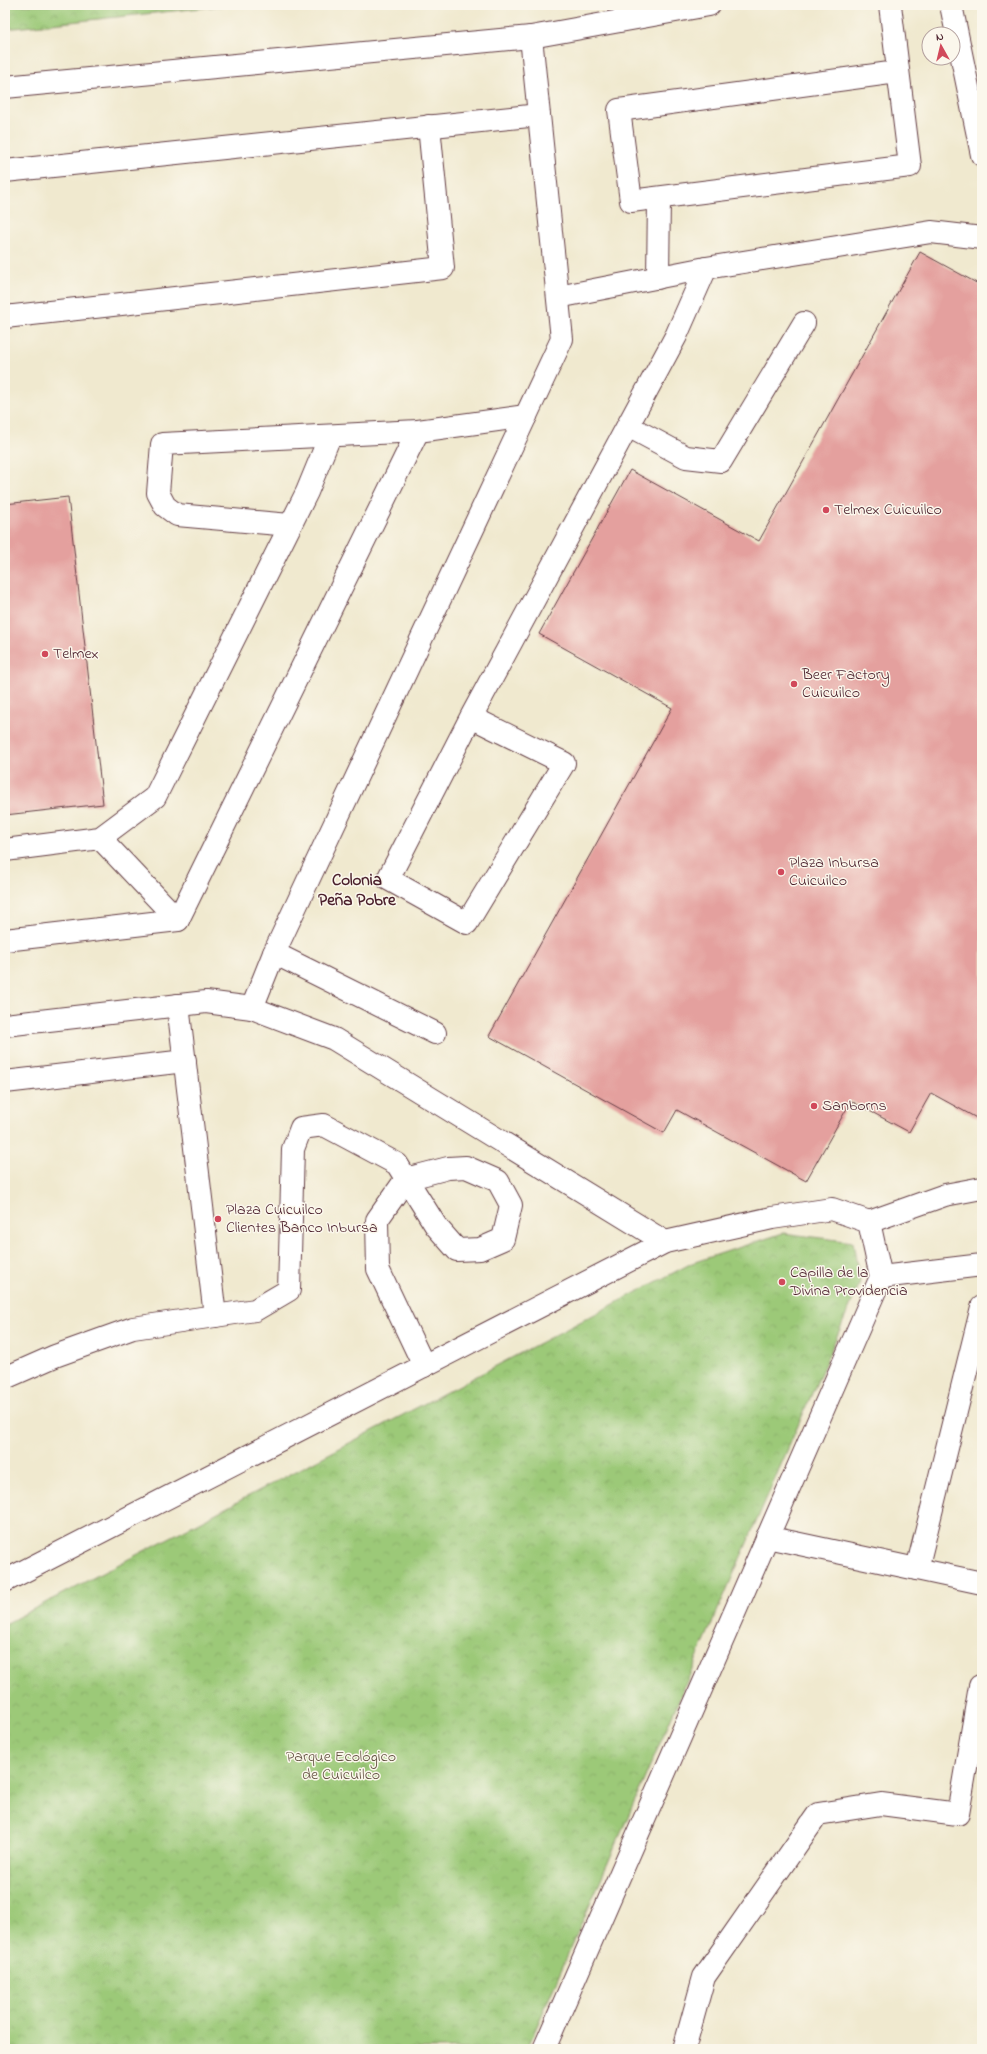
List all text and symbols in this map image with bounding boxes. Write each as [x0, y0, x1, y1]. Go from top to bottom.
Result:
north arrow [921, 26, 961, 66]
text: N [935, 29, 945, 46]
place label: Telmex Cuicuilco [834, 498, 942, 522]
marker: Telmex Cuicuilco [821, 505, 831, 515]
place label: Telmex [53, 642, 99, 666]
marker: Telmex [40, 649, 50, 659]
place label: Beer Factory Cuicuilco [801, 663, 890, 705]
marker: Beer Factory Cuicuilco [789, 679, 799, 689]
place label: Plaza Inbursa Cuicuilco [789, 851, 879, 893]
marker: Plaza Inbursa Cuicuilco [776, 867, 786, 877]
district label: Colonia Peña Pobre [318, 868, 397, 913]
place label: Sanborns [822, 1094, 887, 1118]
marker: Sanborns [809, 1101, 819, 1111]
place label: Plaza Cuicuilco Clientes Banco Inbursa [226, 1198, 378, 1240]
marker: Plaza Cuicuilco Clientes Banco Inbursa [213, 1214, 223, 1224]
place label: Capilla de la Divina Providencia [789, 1261, 908, 1303]
marker: Capilla de la Divina Providencia [777, 1277, 787, 1287]
park label: Parque Ecológico de Cuicuilco [286, 1745, 396, 1787]

